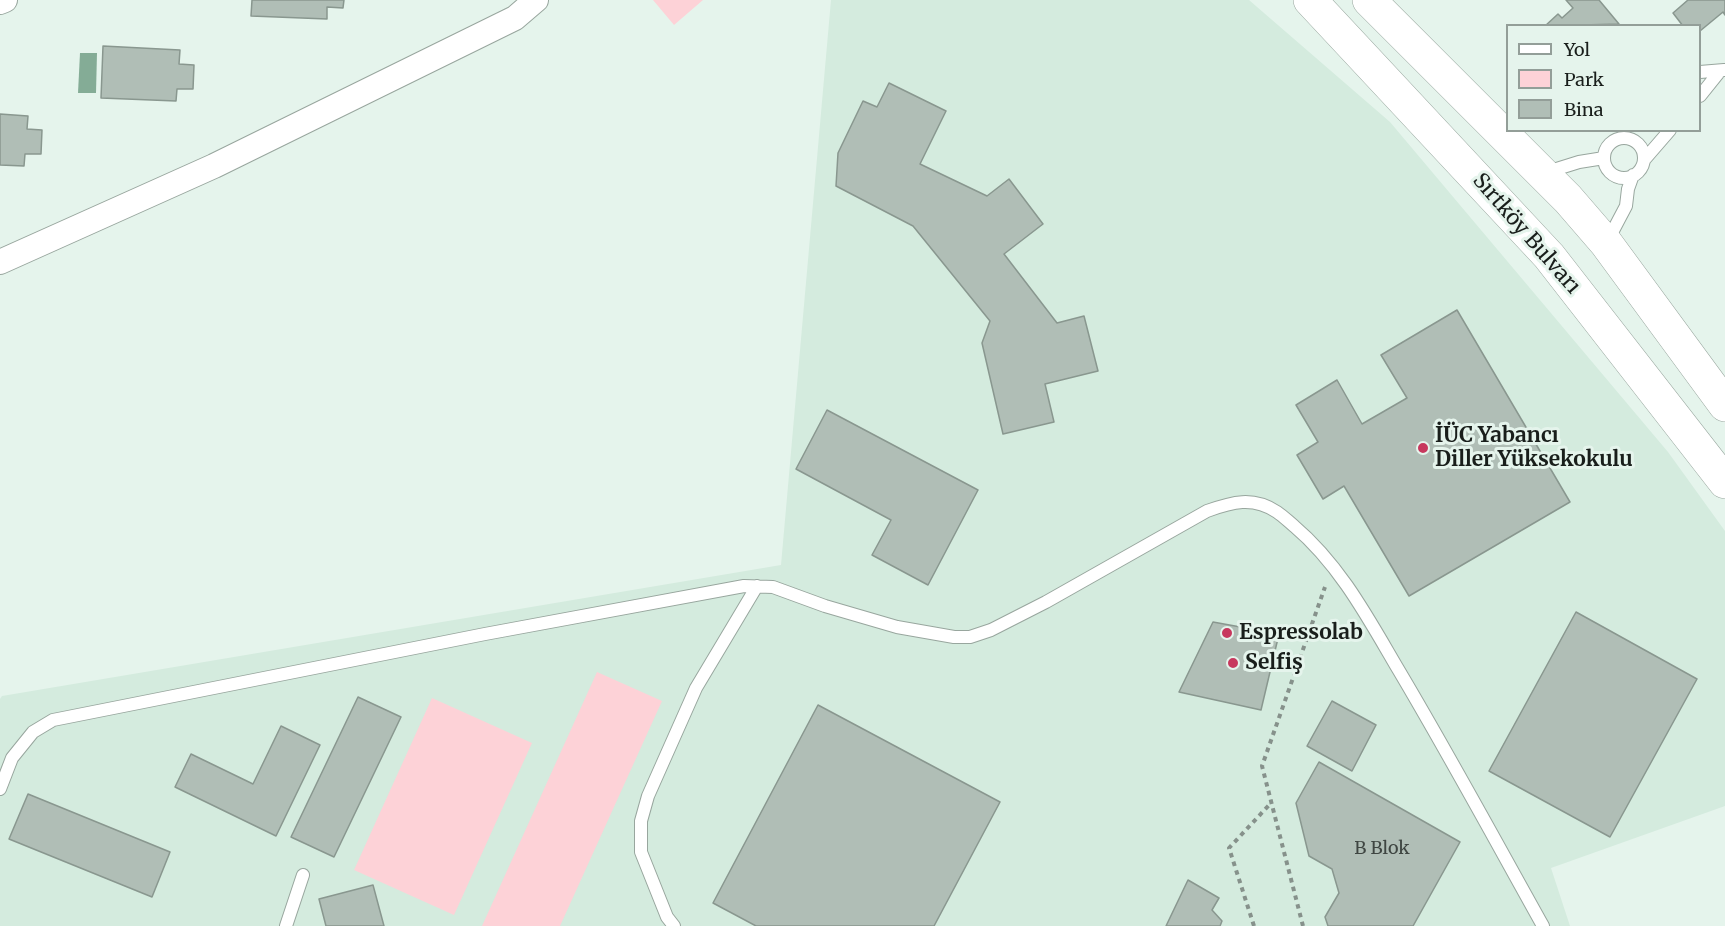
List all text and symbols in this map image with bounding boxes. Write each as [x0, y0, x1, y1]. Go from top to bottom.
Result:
legend [1506, 24, 1701, 132]
text: Yol [1564, 38, 1590, 61]
text: Park [1564, 68, 1604, 91]
text: Bina [1564, 98, 1603, 121]
street label: Sırtköy Bulvarı [1467, 169, 1585, 299]
place label: İÜC Yabancı Diller Yüksekokulu [1435, 423, 1633, 473]
marker: İÜC Yabancı Diller Yüksekokulu [1416, 441, 1430, 455]
place label: Espressolab [1239, 620, 1363, 646]
marker: Espressolab [1220, 626, 1234, 640]
place label: Selfiş [1245, 650, 1303, 676]
marker: Selfiş [1226, 656, 1240, 670]
house number: B Blok [1354, 838, 1410, 860]

